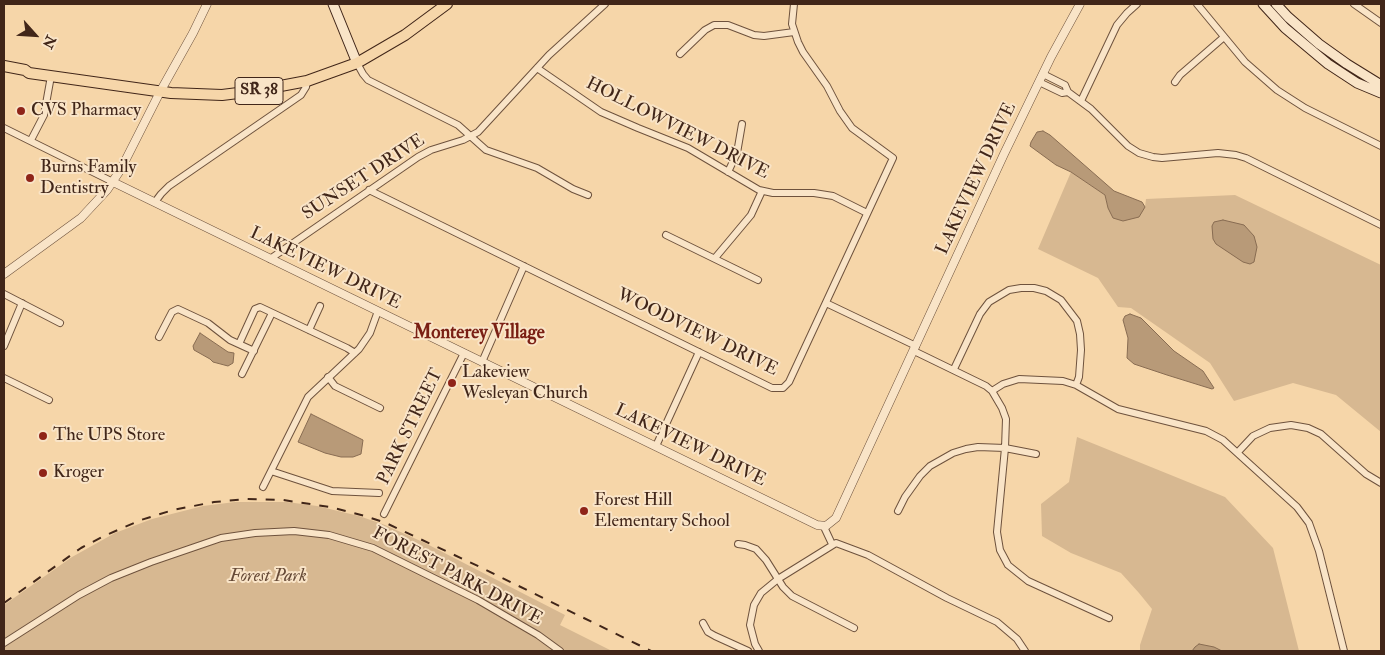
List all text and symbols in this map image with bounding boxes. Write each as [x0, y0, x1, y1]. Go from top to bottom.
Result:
north arrow [10, 10, 60, 60]
text: N [39, 32, 59, 51]
street label: HOLLOWVIEW DRIVE [582, 73, 772, 185]
road number: SR 38 [235, 78, 283, 104]
street label: LAKEVIEW DRIVE [932, 99, 1022, 259]
place label: CVS Pharmacy [31, 100, 141, 122]
marker: CVS Pharmacy [15, 105, 27, 117]
street label: SUNSET DRIVE [299, 130, 429, 226]
place label: Burns Family Dentistry [40, 157, 136, 200]
marker: Burns Family Dentistry [24, 172, 36, 184]
street label: LAKEVIEW DRIVE [246, 223, 404, 315]
street label: WOODVIEW DRIVE [613, 285, 781, 381]
district label: Monterey Village [413, 323, 545, 345]
place label: Lakeview Wesleyan Church [462, 362, 588, 404]
street label: PARK STREET [374, 366, 448, 488]
marker: Lakeview Wesleyan Church [446, 377, 458, 389]
street label: LAKEVIEW DRIVE [611, 400, 769, 492]
place label: The UPS Store [53, 425, 165, 447]
marker: The UPS Store [37, 430, 49, 442]
place label: Kroger [53, 462, 104, 484]
marker: Kroger [37, 467, 49, 479]
place label: Forest Hill Elementary School [594, 490, 730, 532]
marker: Forest Hill Elementary School [578, 505, 590, 517]
street label: FOREST PARK DRIVE [368, 523, 546, 631]
park label: Forest Park [229, 566, 307, 588]

